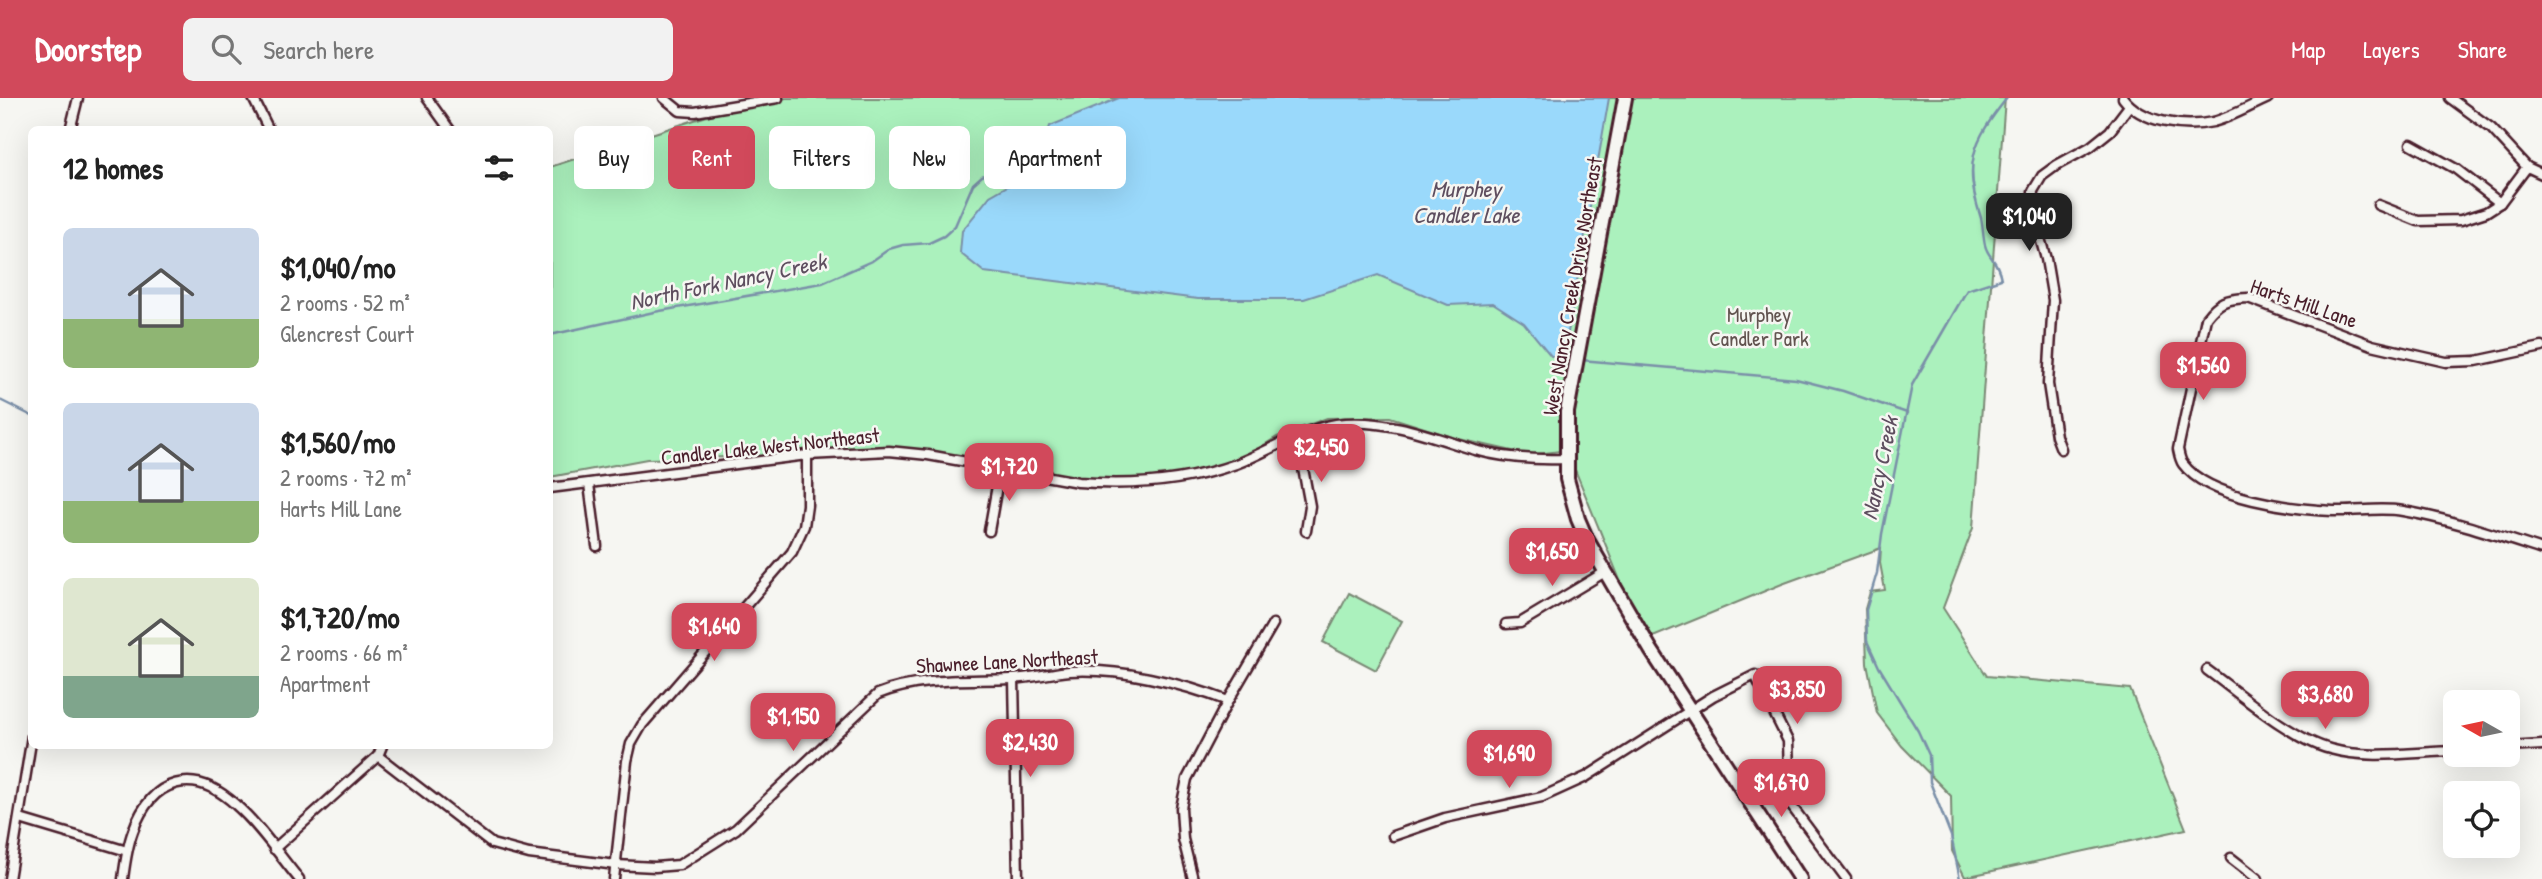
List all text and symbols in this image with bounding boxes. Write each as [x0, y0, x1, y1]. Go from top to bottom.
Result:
search box [183, 18, 673, 81]
text: Doorstep [35, 27, 141, 71]
icon: search [207, 30, 245, 68]
text: Search here [263, 32, 374, 67]
text: Map [2291, 33, 2325, 65]
text: Layers [2363, 33, 2420, 65]
text: Share [2458, 33, 2507, 65]
chip: Buy [574, 126, 654, 189]
chip: Rent [668, 126, 755, 189]
chip: Filters [769, 126, 875, 189]
chip: New [889, 126, 970, 189]
chip: Apartment [984, 126, 1126, 189]
text: 12 homes [63, 148, 163, 188]
icon: filters [480, 149, 518, 187]
street label: West Nancy Creek Drive Northeast [1535, 154, 1609, 418]
water label: Murphey Candler Lake [1413, 173, 1520, 230]
pin: $1,040 [1972, 194, 2086, 253]
text: $1,040 [2002, 200, 2056, 231]
water label: North Fork Nancy Creek [627, 245, 831, 318]
text: $1,040/mo [280, 247, 395, 287]
icon: home [119, 256, 203, 340]
street label: Harts Mill Lane [2247, 271, 2361, 335]
text: 2 rooms · 52 m² [280, 287, 410, 318]
park label: Murphey Candler Park [1709, 300, 1809, 353]
text: Glencrest Court [280, 318, 414, 349]
pin: $1,560 [2146, 342, 2260, 402]
text: $1,560 [2176, 349, 2230, 380]
water label: Nancy Creek [1853, 411, 1907, 523]
street label: Candler Lake West Northeast [659, 420, 881, 472]
text: $1,560/mo [280, 422, 395, 462]
pin: $2,450 [1264, 424, 1378, 484]
icon: home [119, 431, 203, 515]
text: $2,450 [1293, 431, 1349, 462]
pin: $1,720 [952, 444, 1066, 503]
text: $1,720 [980, 450, 1038, 481]
text: 2 rooms · 72 m² [280, 462, 412, 493]
text: Harts Mill Lane [280, 493, 402, 524]
pin: $1,650 [1495, 528, 1609, 588]
text: $1,650 [1525, 535, 1579, 566]
text: $1,720/mo [280, 597, 400, 637]
pin: $1,640 [657, 603, 771, 663]
icon: home [119, 606, 203, 690]
text: $1,640 [688, 610, 740, 641]
text: 2 rooms · 66 m² [280, 637, 408, 668]
street label: Shawnee Lane Northeast [915, 642, 1099, 680]
pin: $3,850 [1740, 666, 1854, 726]
text: Apartment [280, 668, 370, 699]
pin: $3,680 [2268, 672, 2382, 731]
text: $3,850 [1769, 673, 1825, 704]
text: $3,680 [2297, 678, 2353, 709]
north arrow [2443, 690, 2520, 766]
map controls [2443, 690, 2520, 858]
pin: $1,150 [736, 694, 850, 753]
text: $1,150 [766, 700, 820, 731]
pin: $2,430 [973, 720, 1087, 779]
text: $2,430 [1002, 726, 1058, 757]
pin: $1,690 [1452, 730, 1566, 790]
text: $1,690 [1483, 737, 1535, 768]
pin: $1,670 [1724, 760, 1838, 819]
text: $1,670 [1753, 766, 1809, 797]
button: locate [2443, 781, 2520, 858]

